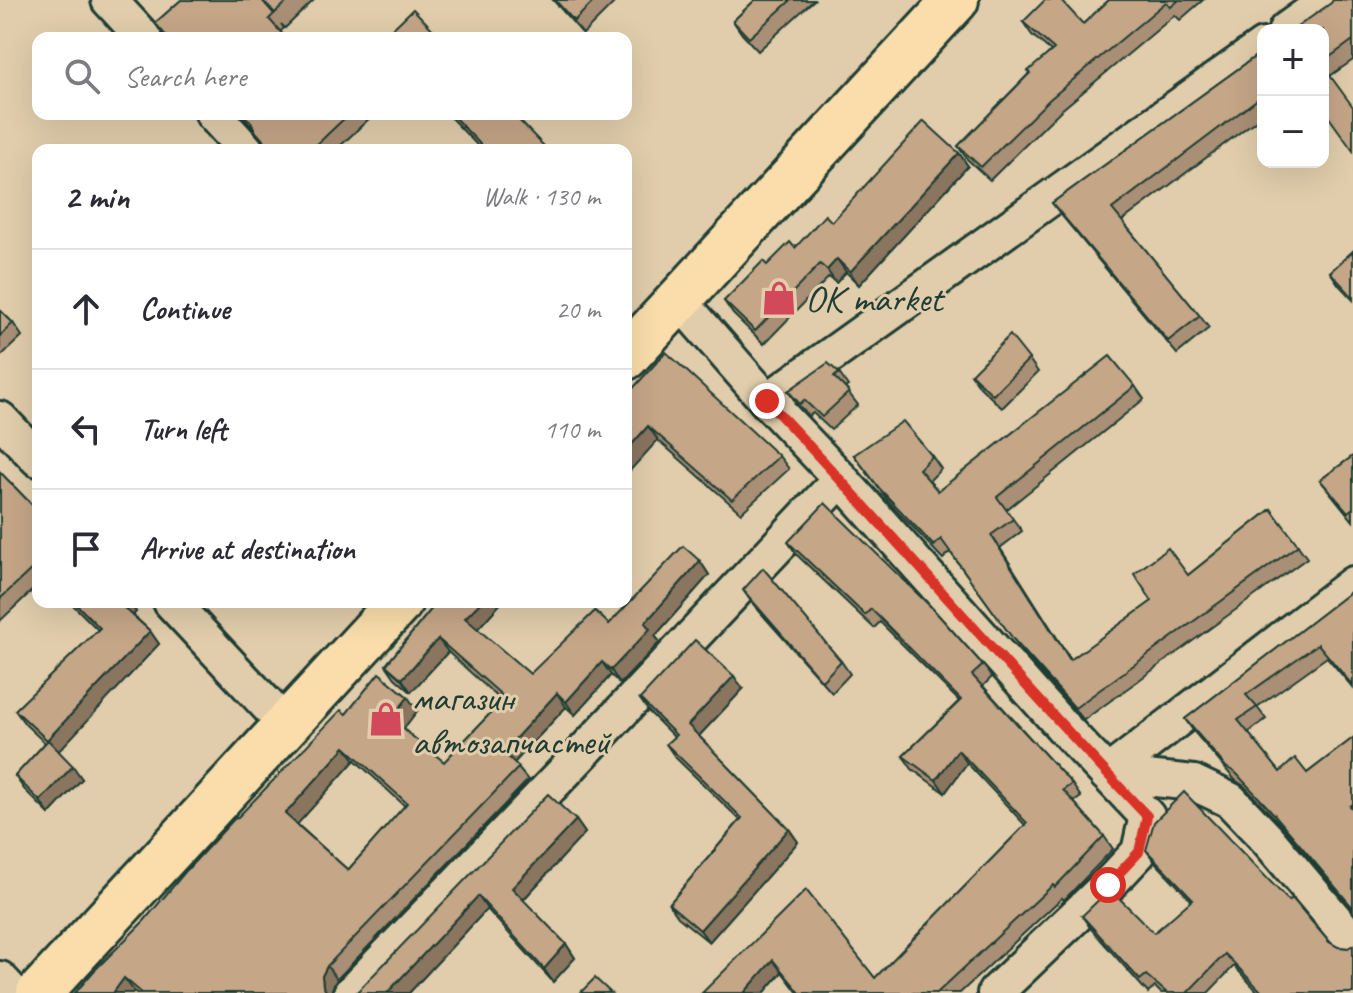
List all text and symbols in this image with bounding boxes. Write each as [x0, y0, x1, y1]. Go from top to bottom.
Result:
map controls [1257, 24, 1329, 168]
button: + [1257, 24, 1329, 96]
search box [32, 32, 632, 120]
icon: search [60, 54, 104, 98]
text: Search here [124, 57, 246, 95]
button: − [1257, 96, 1329, 168]
text: 2 min [64, 175, 129, 218]
text: Walk · 130 m [483, 180, 600, 213]
place label: OK market [805, 275, 946, 322]
shop icon: OK market [760, 279, 798, 317]
icon: ahead [64, 287, 108, 331]
text: Continue [140, 290, 230, 328]
text: 20 m [556, 293, 600, 326]
route end [749, 383, 785, 419]
icon: left [64, 407, 108, 451]
text: Turn left [140, 410, 227, 448]
text: 110 m [544, 413, 600, 446]
icon: arrive [64, 527, 108, 571]
text: Arrive at destination [140, 530, 355, 568]
place label: магазин автозапчастей [412, 674, 612, 765]
shop icon: магазин автозапчастей [367, 700, 405, 738]
route start [1090, 867, 1126, 903]

